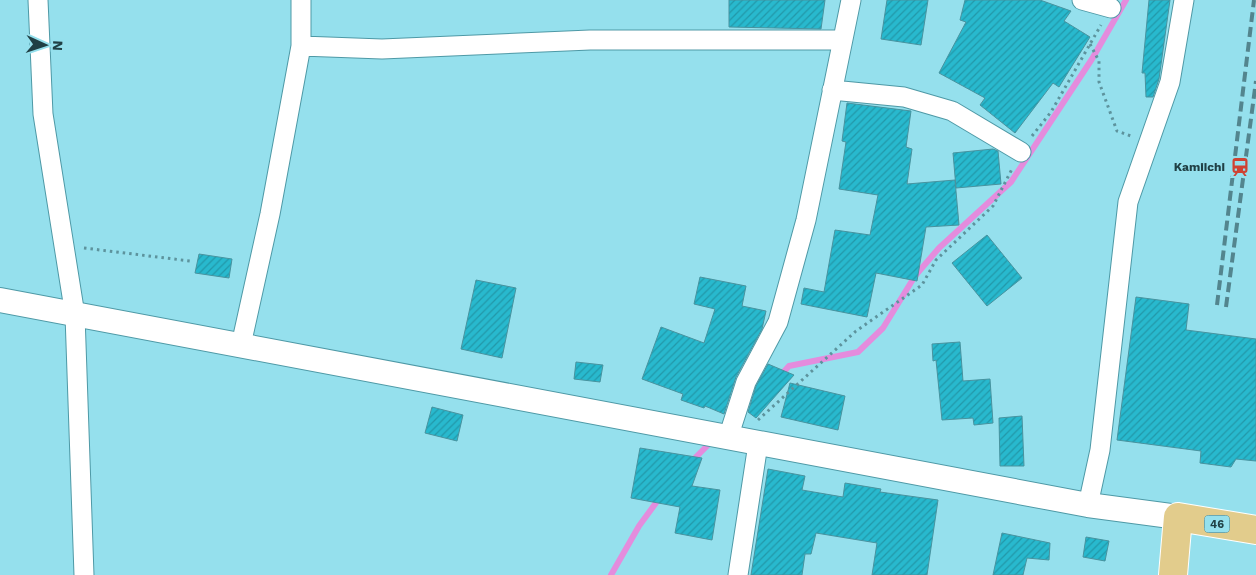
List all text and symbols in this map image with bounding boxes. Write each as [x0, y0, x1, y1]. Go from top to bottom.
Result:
north arrow [20, 20, 70, 70]
text: N [50, 40, 66, 51]
station icon: Kamiichi [1229, 156, 1251, 178]
place label: Kamiichi [1174, 160, 1225, 174]
road number: 46 [1204, 516, 1230, 532]

